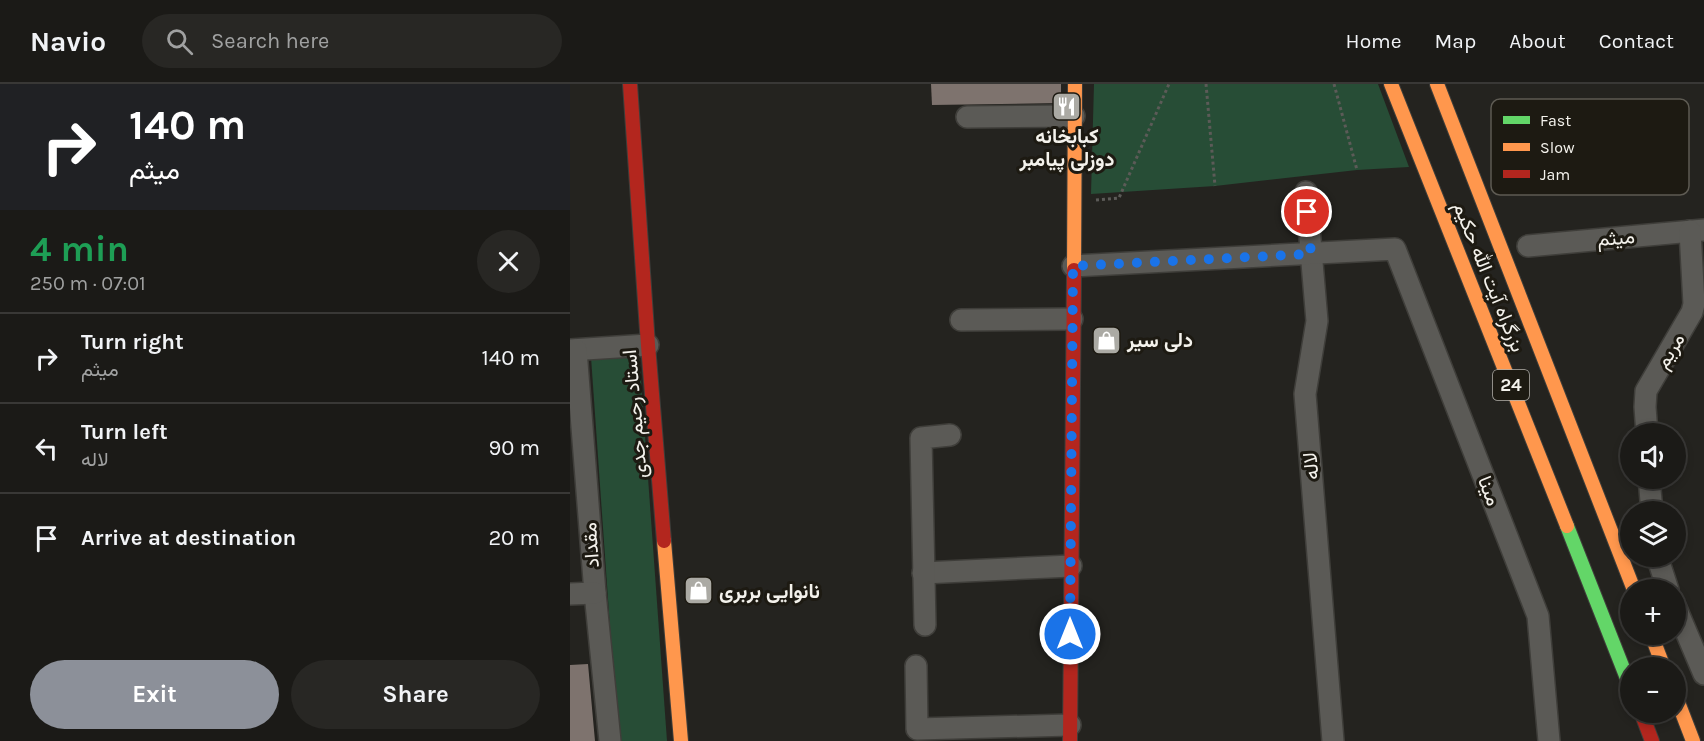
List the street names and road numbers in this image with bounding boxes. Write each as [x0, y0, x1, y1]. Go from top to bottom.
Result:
street label: بزرگراه آیت الله حکیم [1447, 198, 1531, 356]
street label: میثم [1596, 225, 1636, 252]
street label: مریم [1651, 329, 1690, 373]
street label: استاد رحیم جدی [618, 349, 653, 479]
road number: 24 [1493, 370, 1529, 400]
street label: لاله [1298, 451, 1324, 481]
street label: مینا [1473, 473, 1505, 509]
street label: مقداد [578, 522, 604, 568]

